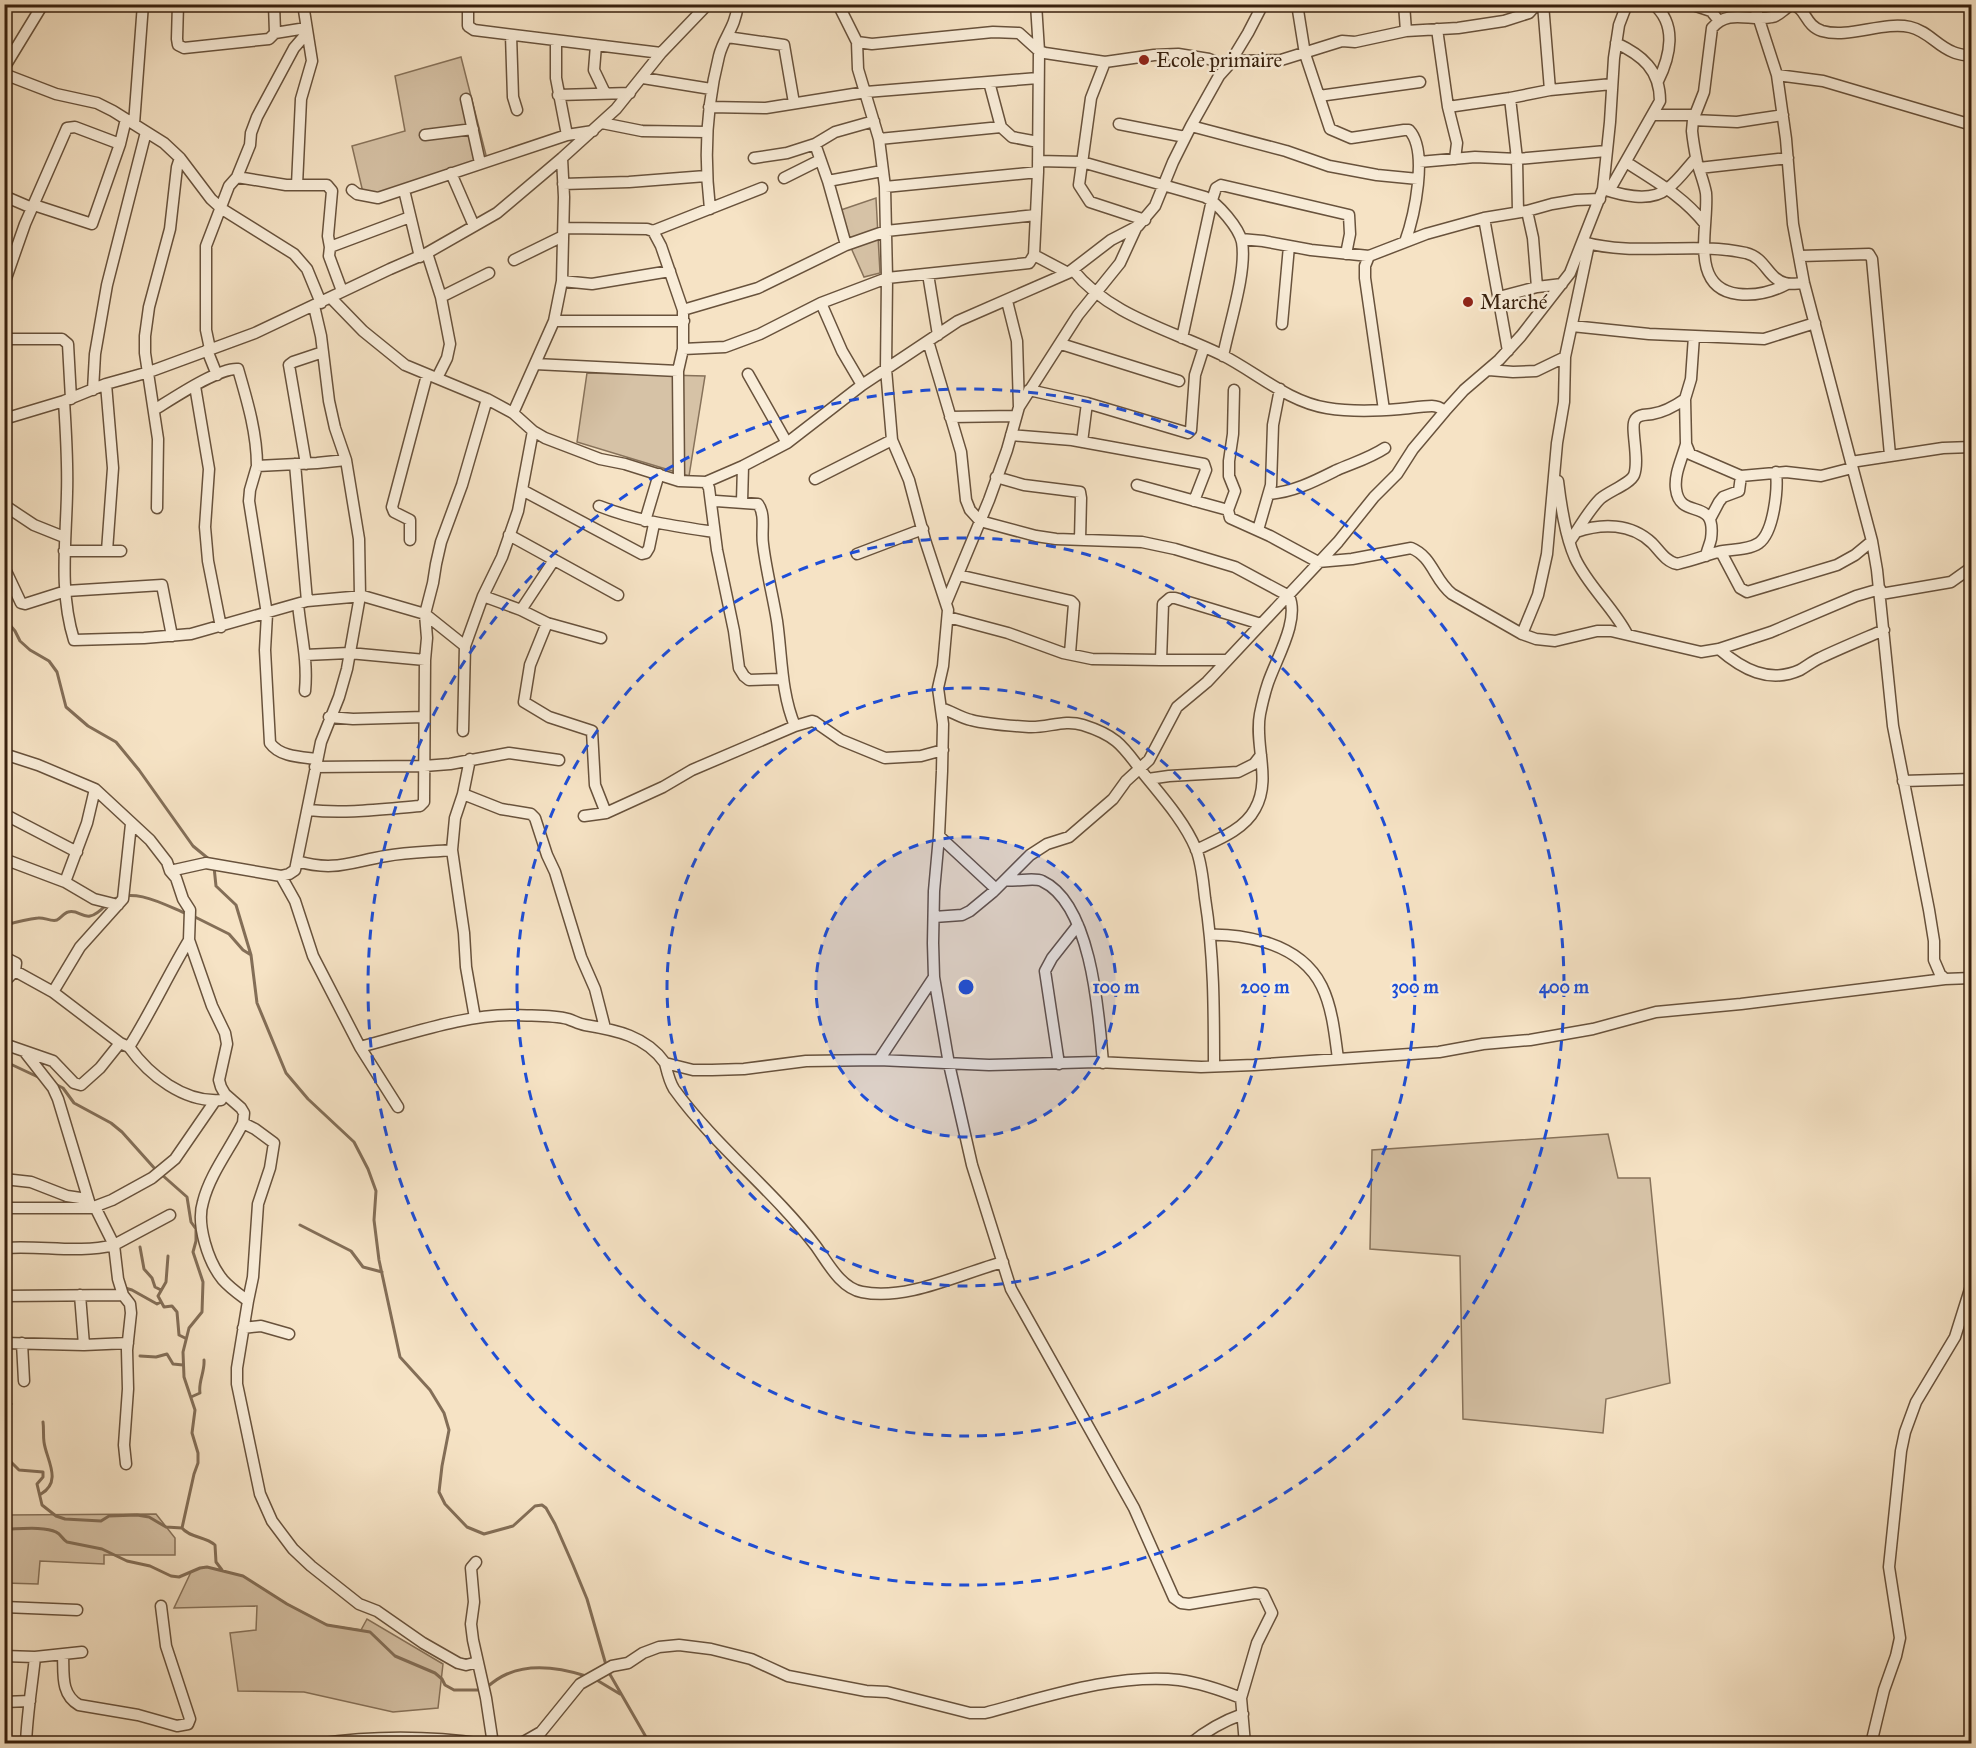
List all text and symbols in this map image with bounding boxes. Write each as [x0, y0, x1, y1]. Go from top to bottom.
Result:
place label: Ecole primaire [1156, 47, 1283, 73]
marker: Ecole primaire [1137, 53, 1151, 67]
place label: Marché [1480, 289, 1548, 315]
marker: Marché [1461, 295, 1475, 309]
text: 100 m [1093, 976, 1140, 998]
text: 200 m [1241, 976, 1290, 998]
text: 300 m [1391, 976, 1439, 999]
text: 400 m [1539, 976, 1590, 999]
centre of rings [956, 977, 976, 997]

